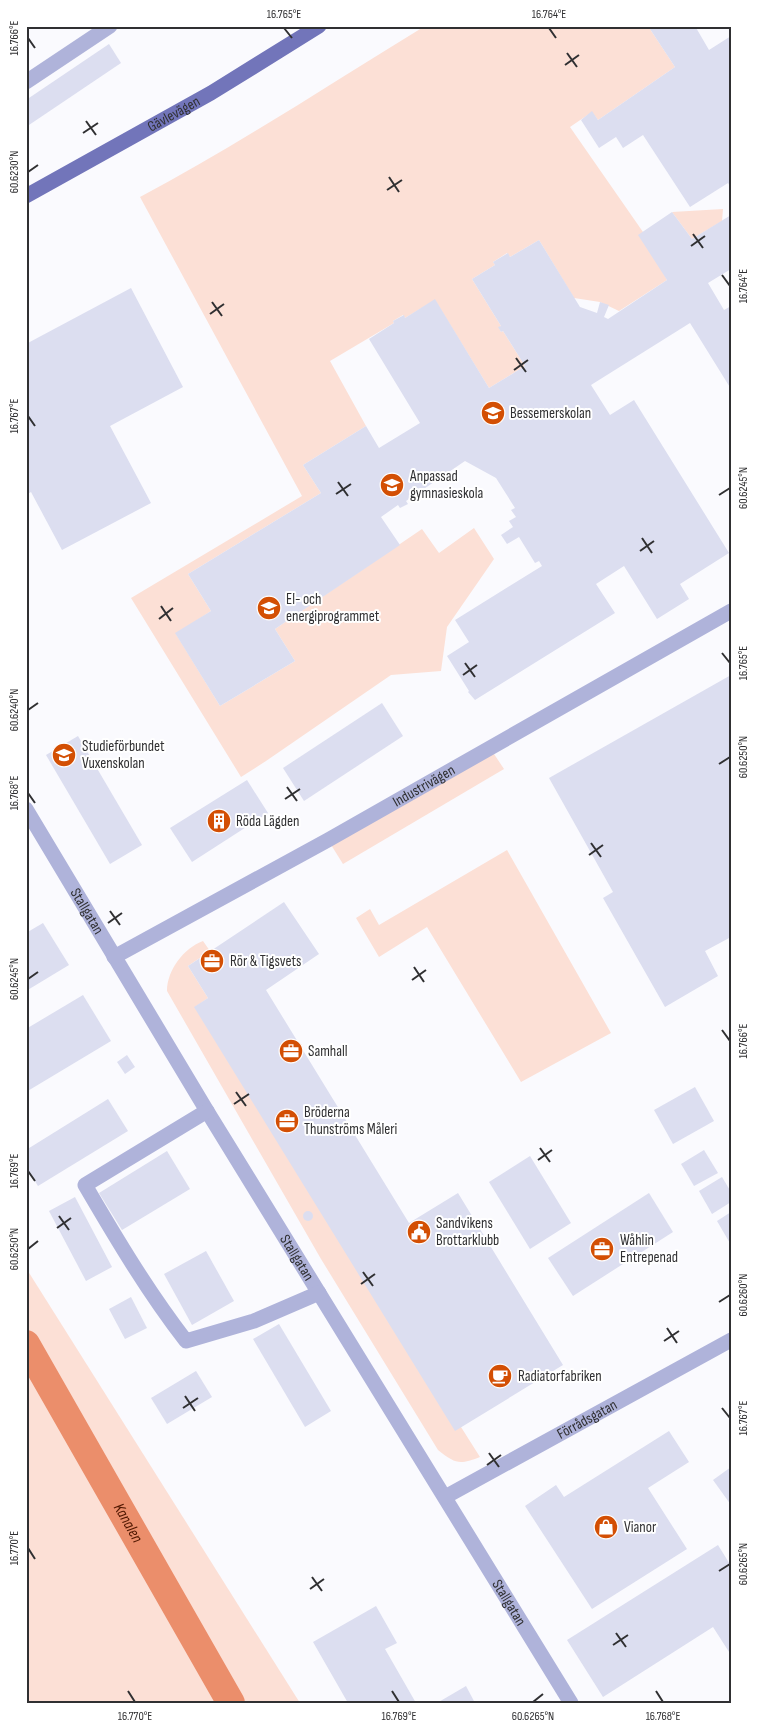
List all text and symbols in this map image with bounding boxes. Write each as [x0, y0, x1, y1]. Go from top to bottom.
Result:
text: 16.765°E [267, 7, 301, 22]
text: 16.764°E [532, 7, 566, 22]
text: 16.766°E [7, 21, 22, 55]
street label: Gävlevägen [144, 92, 203, 136]
text: 60.6230°N [7, 151, 22, 193]
text: 16.764°E [736, 269, 751, 303]
text: 16.767°E [7, 399, 22, 433]
school or university icon: Bessemerskolan [480, 400, 506, 426]
place label: Bessemerskolan [510, 404, 591, 423]
place label: Anpassad gymnasieskola [409, 467, 483, 503]
text: 60.6245°N [736, 467, 751, 509]
school or university icon: Anpassad gymnasieskola [379, 472, 405, 498]
place label: El- och energiprogrammet [286, 590, 380, 626]
school or university icon: El- och energiprogrammet [256, 595, 282, 621]
text: 16.765°E [736, 646, 751, 680]
text: 60.6240°N [7, 689, 22, 731]
text: 60.6250°N [736, 736, 751, 778]
place label: Studieförbundet Vuxenskolan [82, 737, 165, 773]
school or university icon: Studieförbundet Vuxenskolan [51, 742, 77, 768]
street label: Industrivägen [389, 760, 458, 811]
text: 16.768°E [7, 776, 22, 810]
building icon: Röda Lägden [206, 808, 232, 834]
place label: Röda Lägden [236, 812, 299, 831]
street label: Stallgatan [66, 884, 108, 938]
office icon: Rör & Tigsvets [199, 948, 225, 974]
place label: Rör & Tigsvets [230, 952, 301, 971]
text: 60.6245°N [7, 958, 22, 1000]
text: 16.766°E [736, 1024, 751, 1058]
office icon: Samhall [278, 1038, 304, 1064]
place label: Samhall [308, 1042, 348, 1061]
place label: Bröderna Thunströms Måleri [304, 1103, 398, 1139]
office icon: Bröderna Thunströms Måleri [274, 1108, 300, 1134]
text: 16.769°E [7, 1154, 22, 1188]
place label: Sandvikens Brottarklubb [436, 1214, 499, 1250]
public building icon: Sandvikens Brottarklubb [406, 1219, 432, 1245]
text: 60.6250°N [7, 1228, 22, 1270]
street label: Stallgatan [276, 1231, 318, 1284]
place label: Wåhlin Entrepenad [620, 1231, 678, 1267]
office icon: Wåhlin Entrepenad [589, 1236, 615, 1262]
text: 60.6260°N [736, 1274, 751, 1316]
cafe icon: Radiatorfabriken [487, 1363, 513, 1389]
place label: Radiatorfabriken [518, 1367, 602, 1386]
street label: Förrådsgatan [554, 1395, 620, 1443]
text: 16.767°E [736, 1401, 751, 1435]
water label: Kanalen [109, 1500, 147, 1546]
shop icon: Vianor [593, 1514, 619, 1540]
place label: Vianor [624, 1518, 657, 1537]
text: 16.770°E [7, 1531, 22, 1565]
text: 60.6265°N [736, 1543, 751, 1585]
street label: Stallgatan [488, 1576, 531, 1629]
text: 16.770°E [118, 1709, 152, 1724]
text: 16.769°E [382, 1709, 416, 1724]
text: 60.6265°N [512, 1709, 554, 1724]
text: 16.768°E [646, 1709, 680, 1724]

